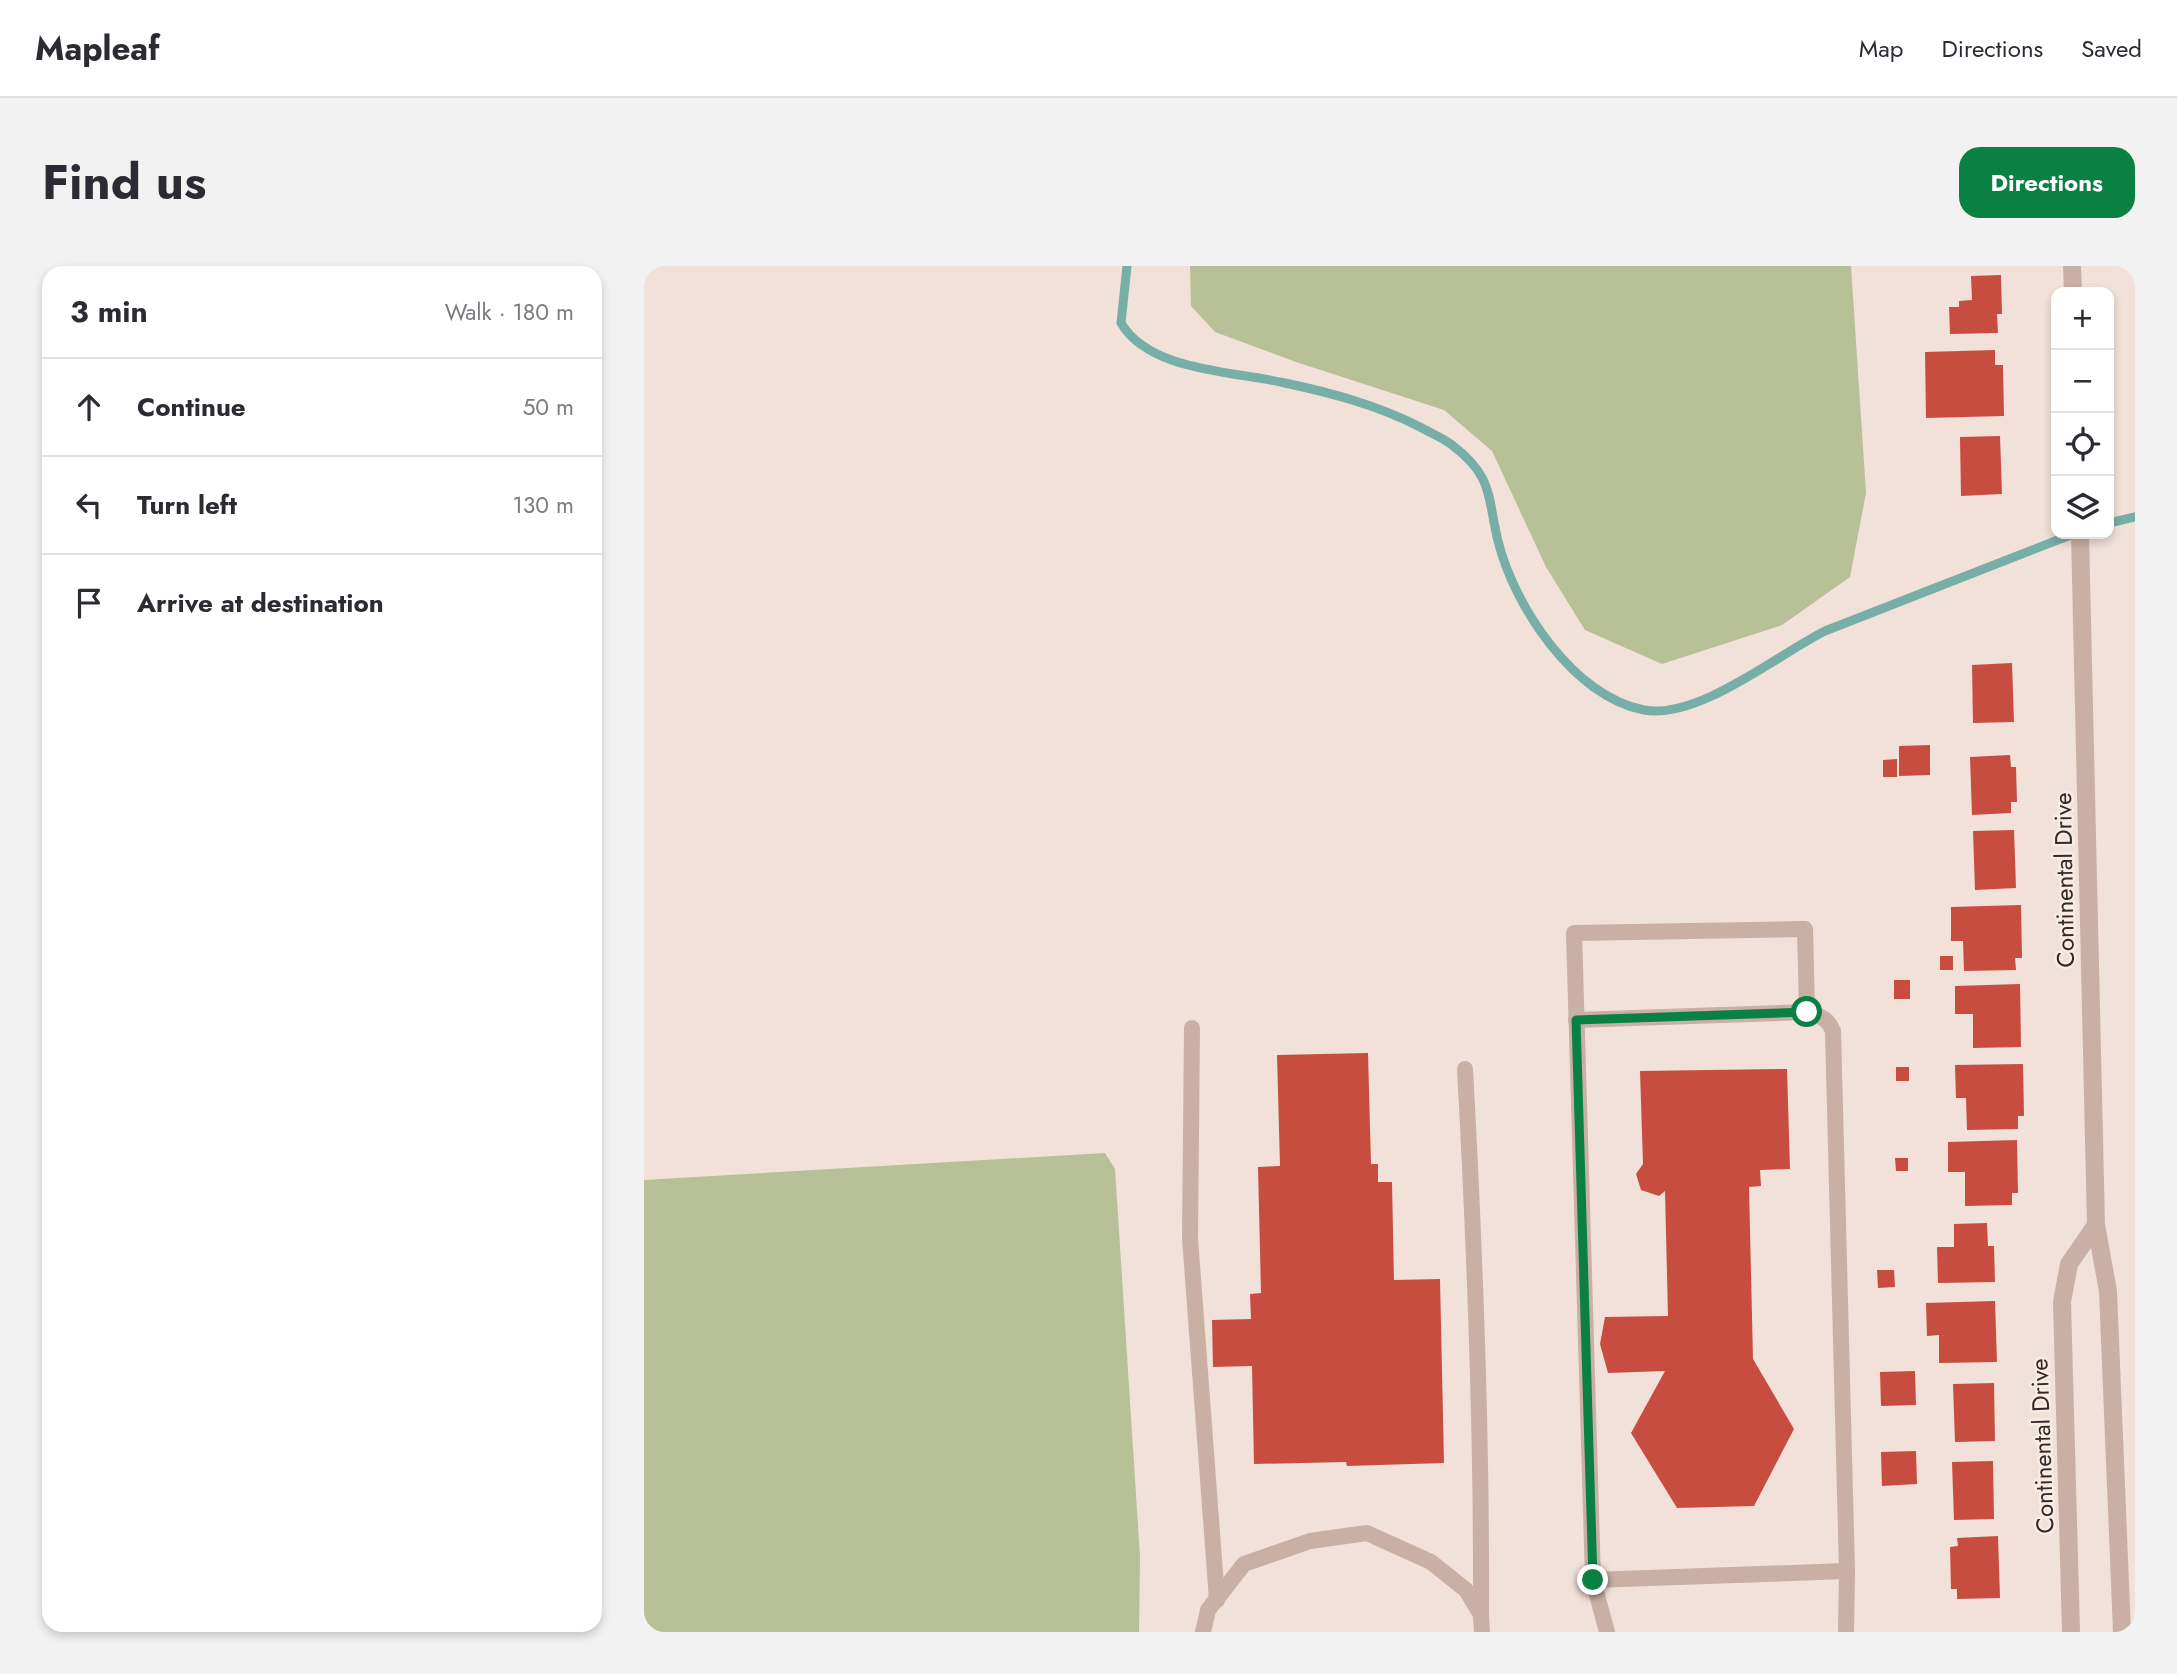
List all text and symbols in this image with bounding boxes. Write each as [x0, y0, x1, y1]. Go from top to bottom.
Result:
text: Mapleaf [35, 25, 160, 72]
text: Map [1859, 31, 1904, 66]
text: Directions [1942, 31, 2043, 66]
text: Saved [2081, 31, 2142, 66]
text: Find us [42, 147, 206, 217]
button: Directions [1959, 147, 2135, 218]
map controls [2051, 287, 2114, 539]
button: + [2051, 287, 2114, 350]
text: 3 min [70, 290, 148, 333]
text: Walk · 180 m [445, 295, 574, 329]
button: − [2051, 350, 2114, 413]
icon: ahead [70, 388, 108, 426]
text: Continue [137, 388, 246, 426]
text: 50 m [522, 390, 574, 424]
button: locate [2051, 413, 2114, 476]
button: layers [2051, 476, 2114, 539]
icon: left [70, 486, 108, 524]
text: Turn left [137, 486, 237, 524]
text: 130 m [512, 488, 574, 522]
icon: arrive [70, 584, 108, 622]
text: Arrive at destination [137, 584, 384, 622]
street label: Continental Drive [2045, 792, 2083, 968]
route start [1791, 996, 1822, 1027]
street label: Continental Drive [2021, 1358, 2063, 1534]
route end [1577, 1564, 1608, 1595]

